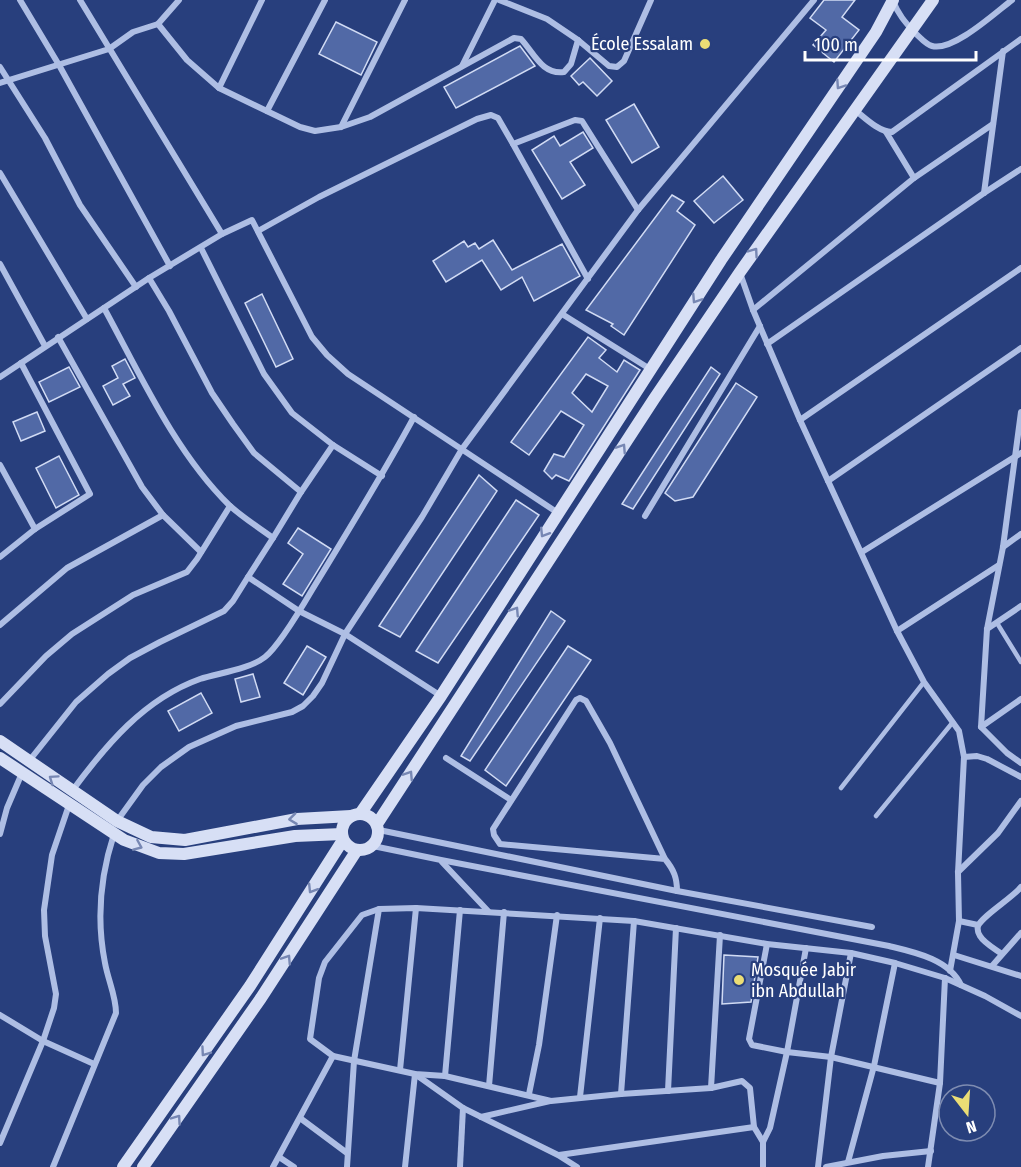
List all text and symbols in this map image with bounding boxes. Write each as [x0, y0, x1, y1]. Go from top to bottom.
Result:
scale bar [805, 24, 976, 62]
place label: École Essalam [591, 32, 693, 55]
text: 100 m [814, 34, 858, 56]
marker: École Essalam [698, 37, 712, 51]
one-way arrow [836, 78, 847, 89]
one-way arrow [747, 247, 758, 258]
one-way arrow [692, 292, 703, 303]
one-way arrow [614, 444, 626, 454]
one-way arrow [541, 527, 552, 538]
one-way arrow [508, 607, 519, 618]
one-way arrow [402, 771, 413, 782]
one-way arrow [49, 775, 60, 786]
one-way arrow [288, 813, 298, 825]
one-way arrow [131, 839, 142, 851]
one-way arrow [308, 882, 319, 893]
one-way arrow [280, 954, 291, 965]
place label: Mosquée Jabir ibn Abdullah [751, 959, 857, 1002]
marker: Mosquée Jabir ibn Abdullah [732, 973, 746, 987]
one-way arrow [201, 1045, 212, 1056]
north arrow [937, 1083, 997, 1143]
one-way arrow [170, 1115, 181, 1126]
text: N [964, 1116, 979, 1137]

